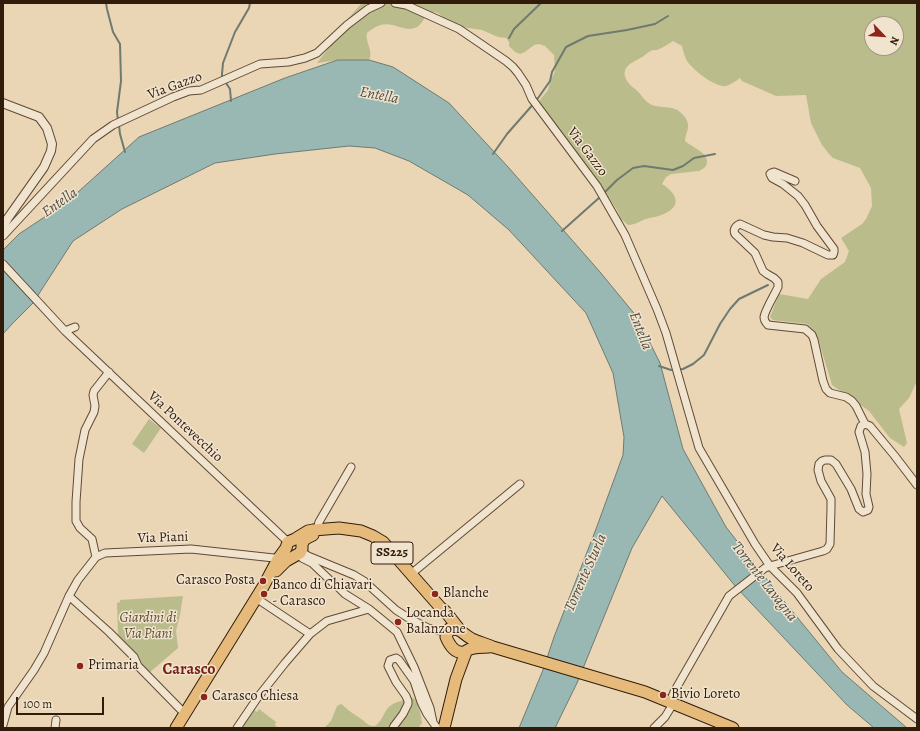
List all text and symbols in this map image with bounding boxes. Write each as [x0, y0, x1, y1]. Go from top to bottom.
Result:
north arrow [864, 16, 904, 56]
text: N [886, 34, 903, 48]
street label: Via Gazzo [145, 68, 205, 104]
water label: Entella [358, 83, 400, 109]
street label: Via Gazzo [563, 124, 611, 180]
water label: Entella [39, 184, 81, 222]
water label: Entella [625, 309, 655, 353]
street label: Via Pontevecchio [144, 388, 226, 466]
street label: Via Piani [137, 529, 189, 547]
water label: Torrente Sturla [561, 531, 611, 615]
water label: Torrente Lavagna [727, 539, 801, 625]
street label: Via Loreto [767, 540, 817, 596]
road number: SS225 [371, 542, 413, 564]
place label: Carasco Posta [176, 573, 255, 589]
marker: Carasco Posta [258, 576, 268, 586]
place label: Banco di Chiavari - Carasco [272, 578, 373, 610]
place label: Blanche [443, 586, 489, 602]
marker: Banco di Chiavari - Carasco [259, 589, 269, 599]
marker: Blanche [430, 589, 440, 599]
place label: Locanda Balanzone [406, 606, 466, 638]
park label: Giardini di Via Piani [120, 611, 176, 644]
marker: Locanda Balanzone [393, 617, 403, 627]
place label: Primaria [88, 658, 139, 674]
district label: Carasco [162, 660, 216, 680]
marker: Primaria [75, 661, 85, 671]
place label: Bivio Loreto [671, 687, 740, 703]
scale bar [18, 689, 106, 715]
place label: Carasco Chiesa [212, 689, 299, 705]
marker: Bivio Loreto [658, 690, 668, 700]
marker: Carasco Chiesa [199, 692, 209, 702]
text: 100 m [23, 696, 52, 712]

